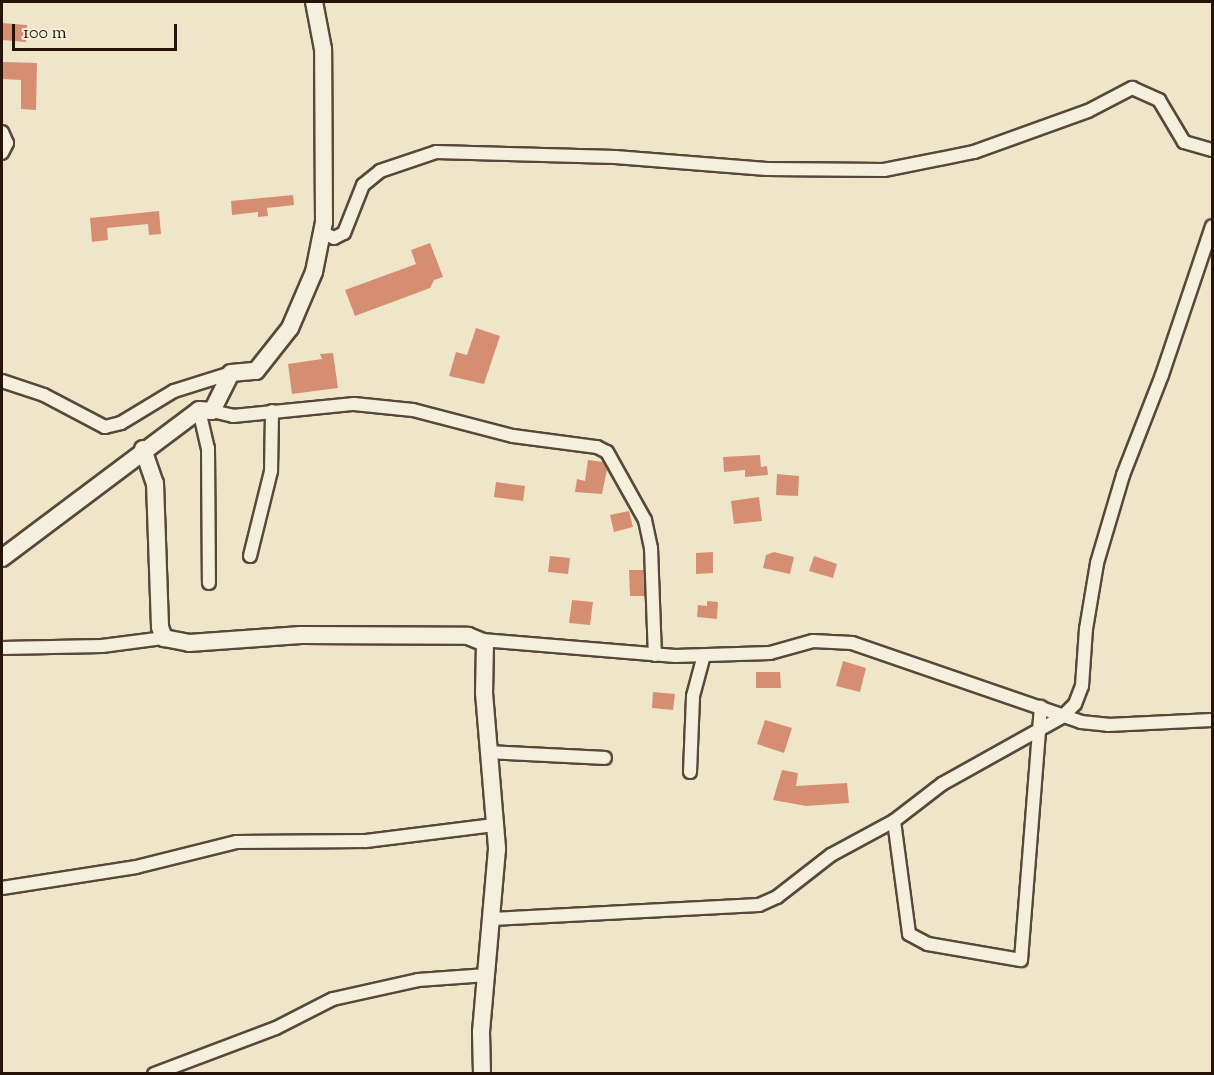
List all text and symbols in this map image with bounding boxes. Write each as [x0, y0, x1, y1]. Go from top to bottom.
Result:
scale bar [15, 12, 180, 50]
text: 100 m [23, 21, 67, 47]

